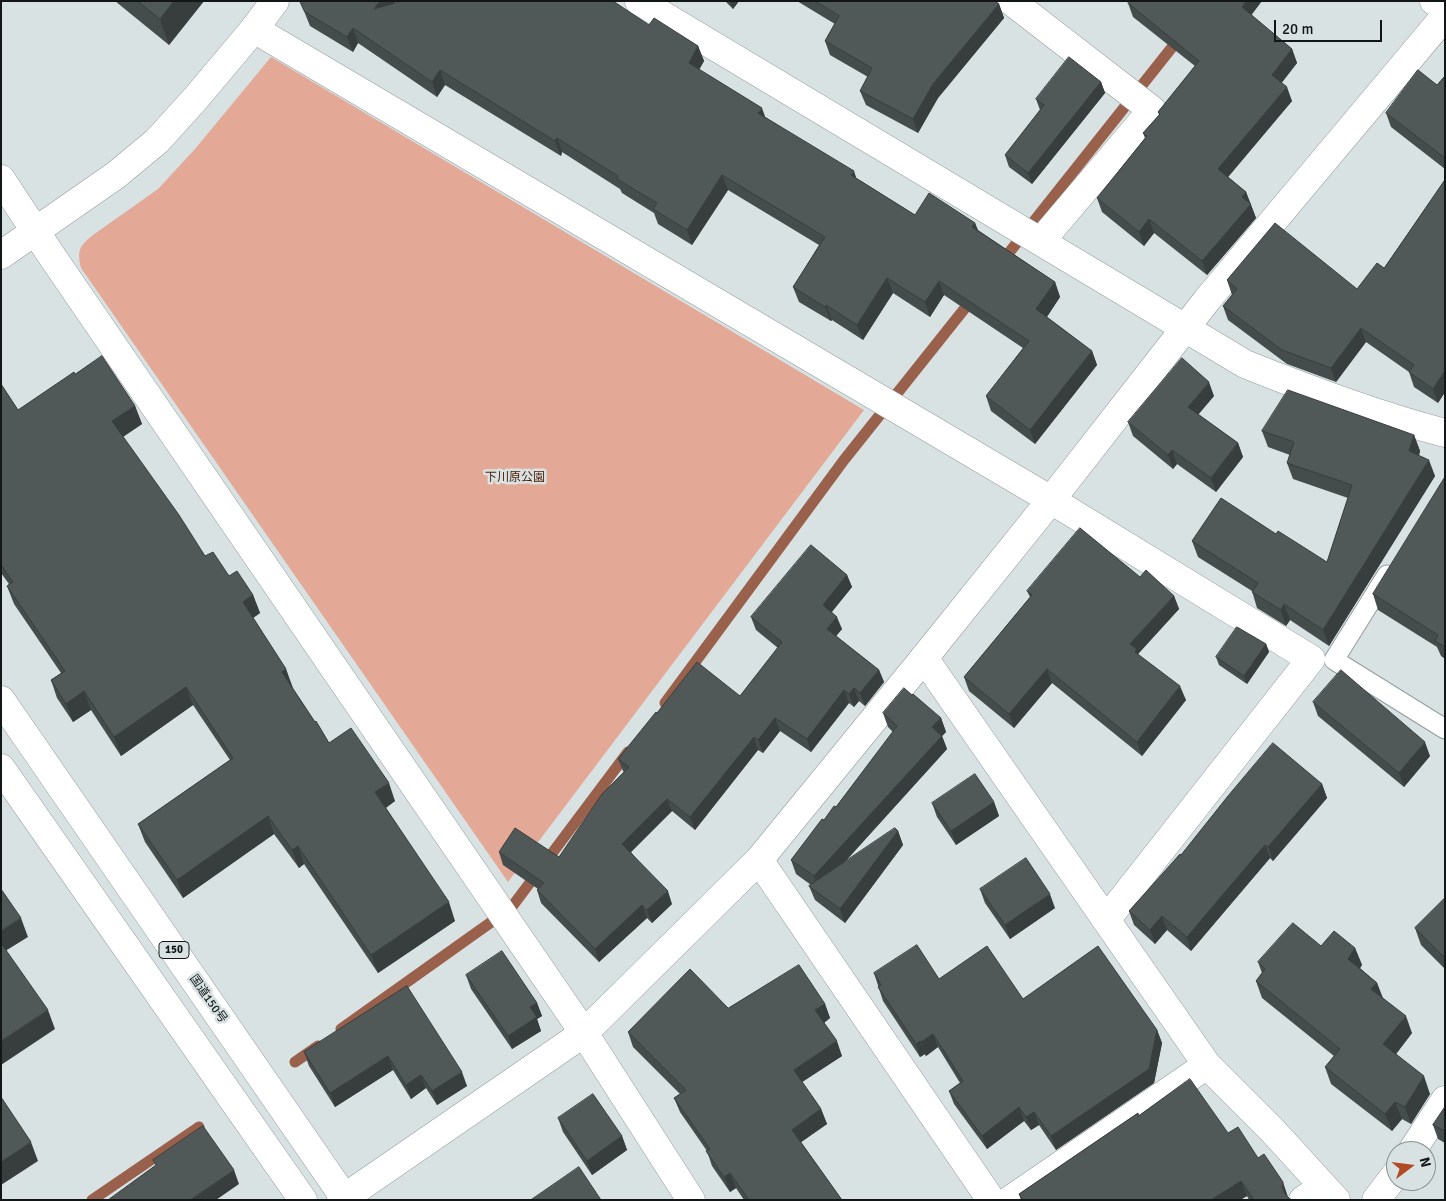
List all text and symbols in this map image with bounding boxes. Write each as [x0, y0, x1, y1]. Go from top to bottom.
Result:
scale bar [1276, 10, 1384, 42]
text: 20 m [1282, 20, 1313, 38]
park label: 下川原公園 [485, 471, 545, 485]
road number: 150 [159, 942, 189, 958]
street label: 国道150号 [186, 972, 230, 1026]
north arrow [1386, 1141, 1436, 1191]
text: N [1416, 1155, 1434, 1169]

